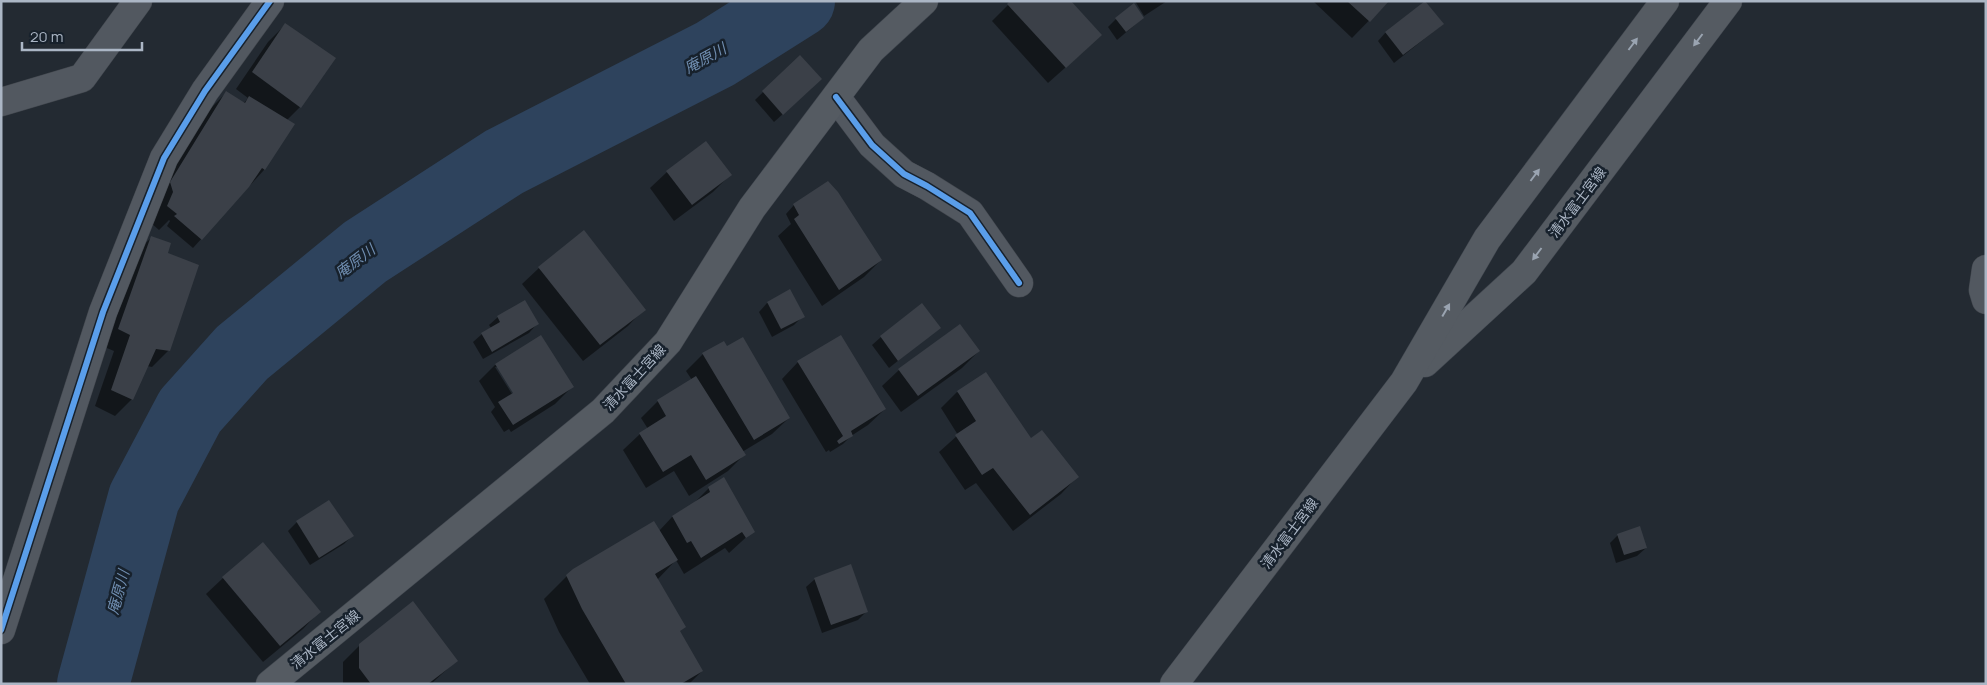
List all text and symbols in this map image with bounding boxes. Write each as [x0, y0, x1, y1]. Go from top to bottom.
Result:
scale bar [22, 20, 142, 52]
text: 20 m [30, 26, 63, 47]
one-way arrow [1693, 33, 1704, 46]
water label: 庵原川 [680, 37, 732, 78]
one-way arrow [1627, 38, 1638, 51]
street label: 清水富士宮線 [1544, 163, 1610, 241]
one-way arrow [1530, 169, 1541, 182]
water label: 庵原川 [331, 238, 381, 283]
one-way arrow [1532, 247, 1543, 260]
one-way arrow [1442, 303, 1450, 317]
street label: 清水富士宮線 [598, 340, 670, 414]
street label: 清水富士宮線 [1256, 494, 1322, 572]
water label: 庵原川 [102, 566, 134, 616]
street label: 清水富士宮線 [286, 605, 364, 673]

